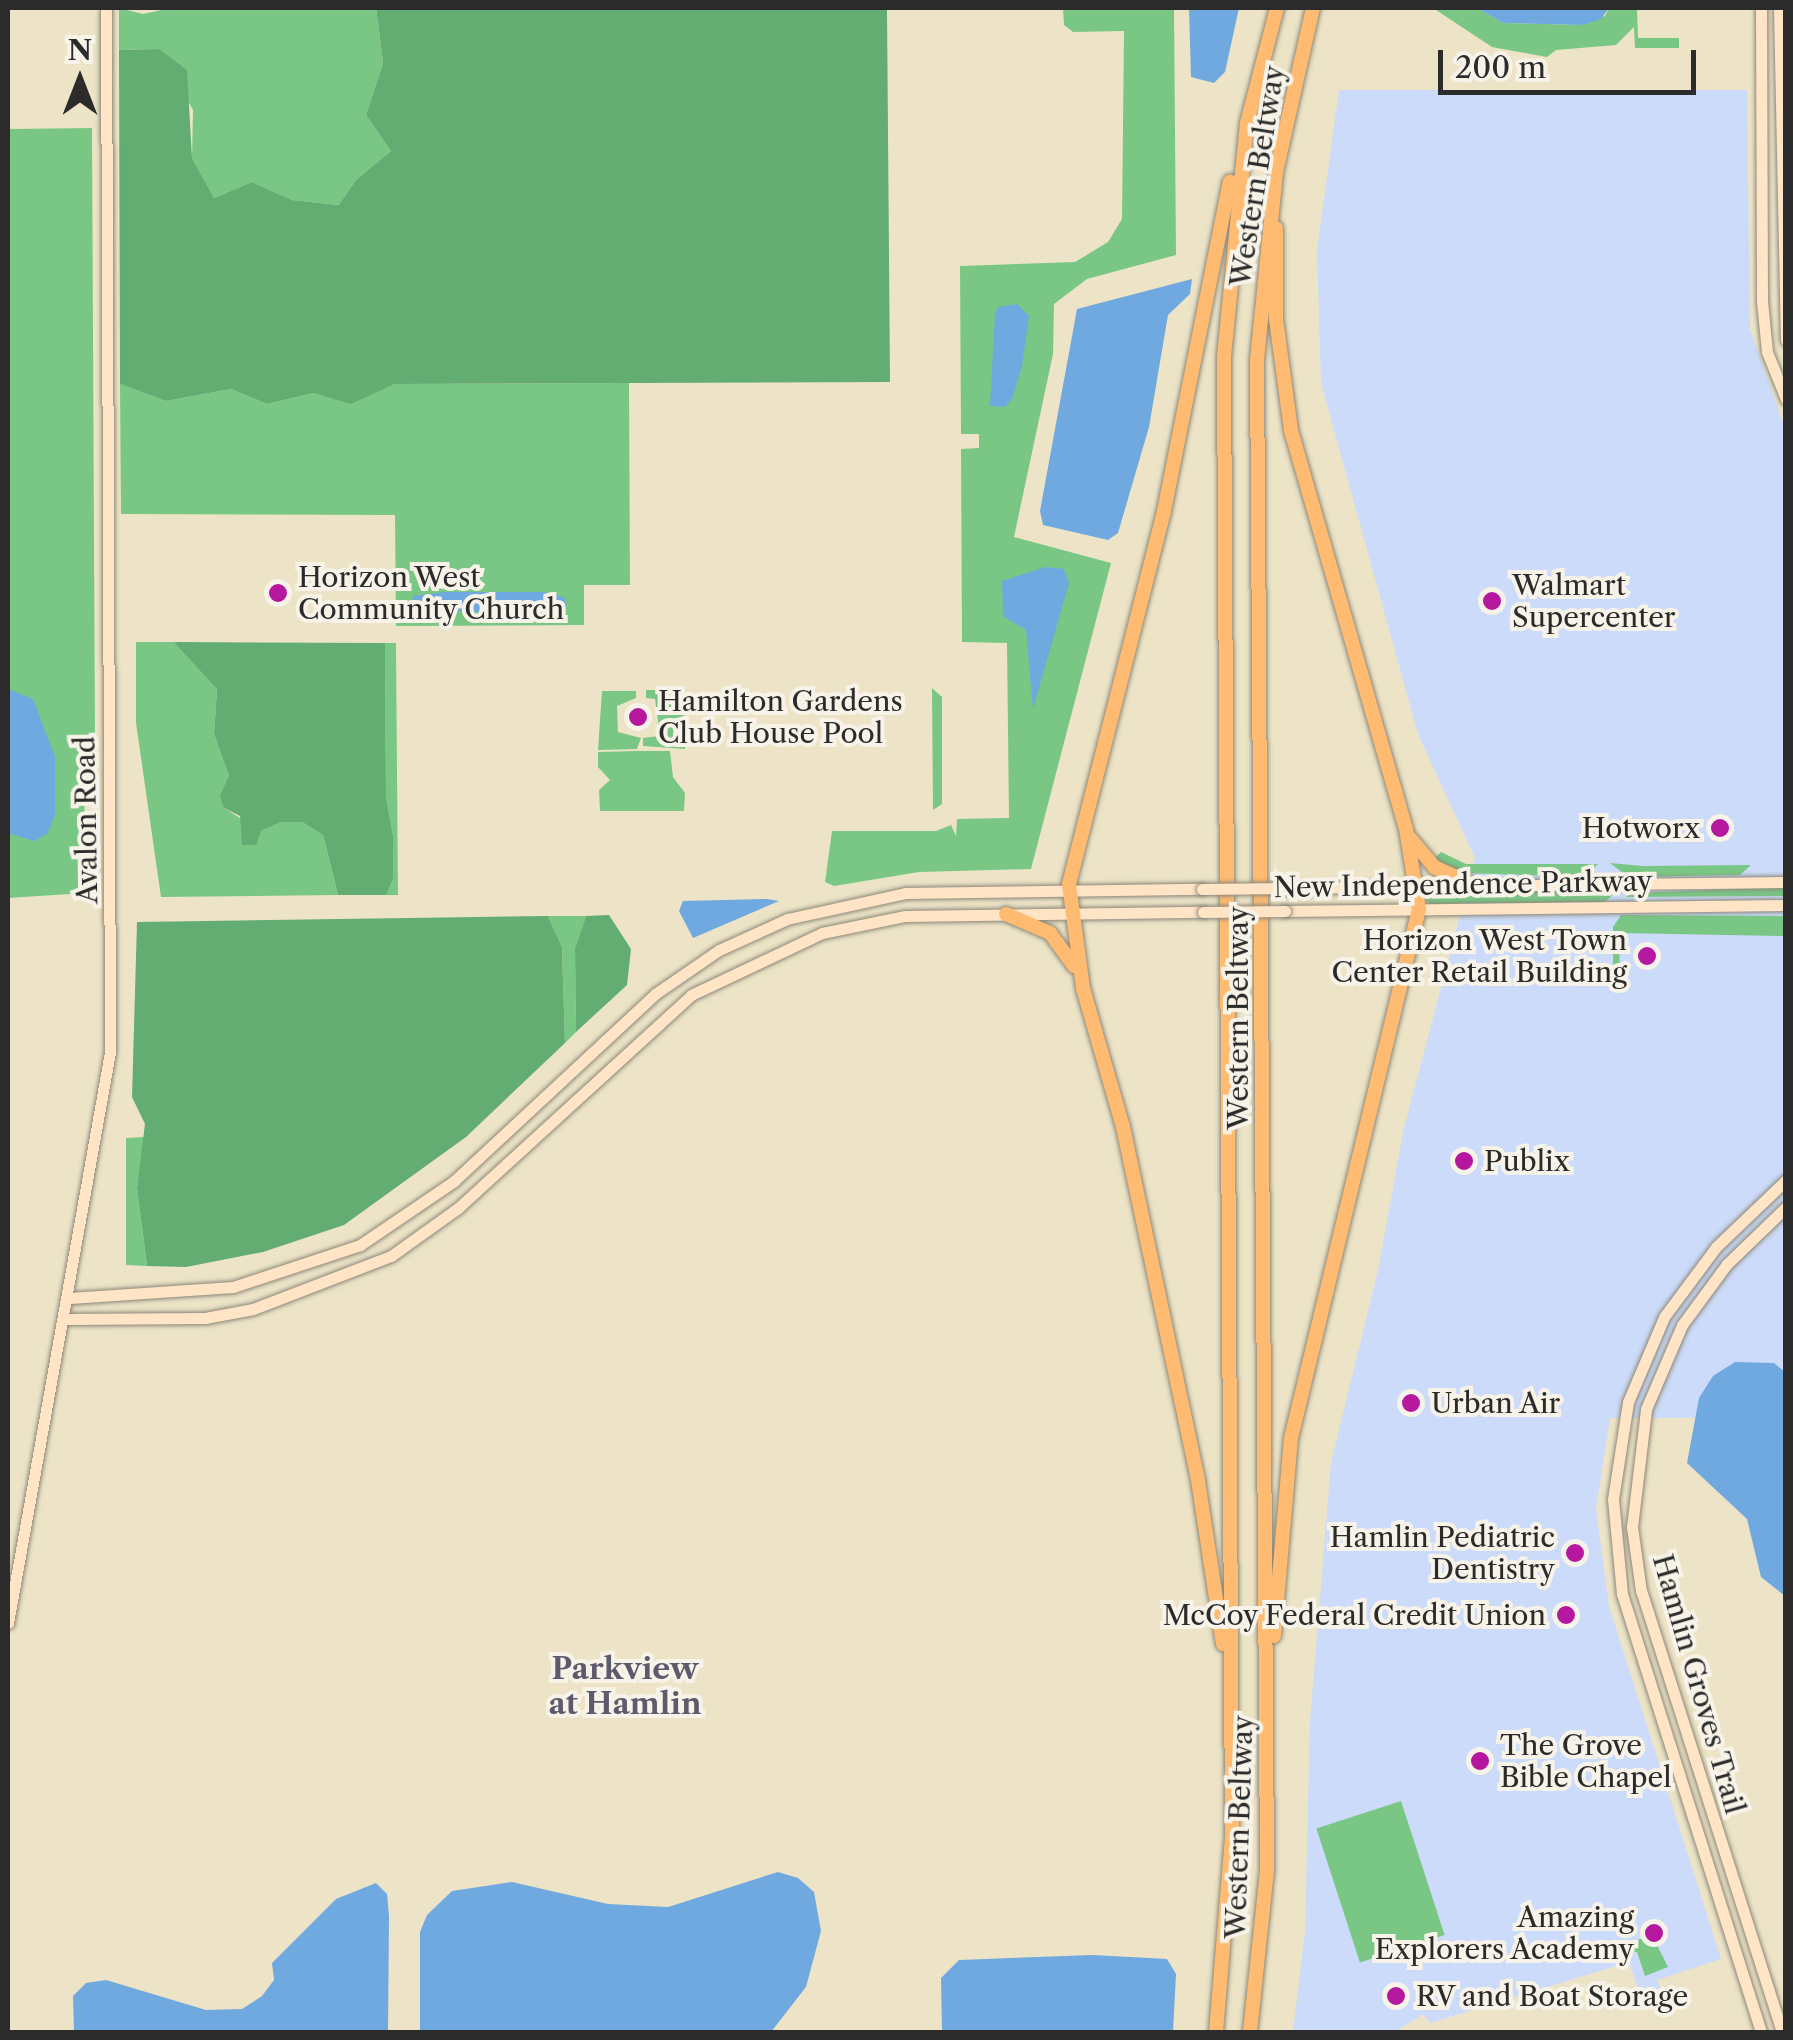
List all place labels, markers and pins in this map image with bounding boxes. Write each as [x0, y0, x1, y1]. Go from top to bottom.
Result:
place label: Horizon West Community Church [298, 560, 565, 626]
place label: Walmart Supercenter [1512, 568, 1676, 634]
marker: Horizon West Community Church [267, 582, 289, 604]
marker: Walmart Supercenter [1481, 590, 1503, 612]
place label: Hamilton Gardens Club House Pool [658, 684, 903, 750]
marker: Hamilton Gardens Club House Pool [627, 706, 649, 728]
place label: Hotworx [1582, 811, 1700, 845]
marker: Hotworx [1709, 817, 1731, 839]
place label: Horizon West Town Center Retail Building [1331, 923, 1627, 989]
marker: Horizon West Town Center Retail Building [1636, 945, 1658, 967]
place label: Publix [1484, 1144, 1570, 1178]
marker: Publix [1453, 1150, 1475, 1172]
place label: Urban Air [1431, 1386, 1561, 1420]
marker: Urban Air [1400, 1392, 1422, 1414]
place label: Hamlin Pediatric Dentistry [1330, 1520, 1555, 1586]
marker: Hamlin Pediatric Dentistry [1564, 1542, 1586, 1564]
place label: McCoy Federal Credit Union [1162, 1598, 1546, 1632]
marker: McCoy Federal Credit Union [1555, 1604, 1577, 1626]
place label: The Grove Bible Chapel [1500, 1728, 1671, 1794]
marker: The Grove Bible Chapel [1469, 1750, 1491, 1772]
place label: Amazing Explorers Academy [1374, 1900, 1634, 1966]
marker: Amazing Explorers Academy [1643, 1922, 1665, 1944]
place label: RV and Boat Storage [1416, 1979, 1689, 2013]
marker: RV and Boat Storage [1385, 1985, 1407, 2007]

